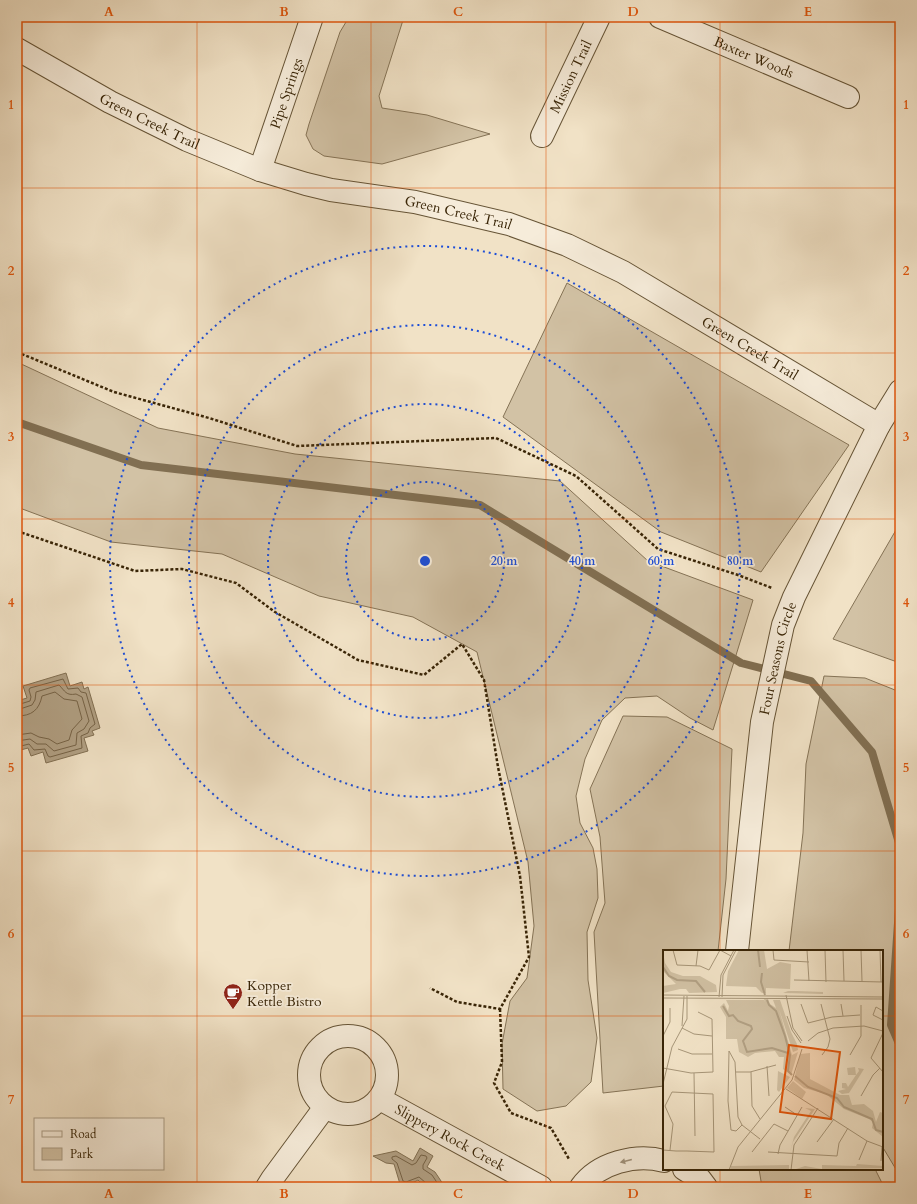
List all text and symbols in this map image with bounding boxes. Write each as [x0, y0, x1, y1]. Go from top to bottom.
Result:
text: A [104, 3, 114, 21]
text: B [279, 3, 289, 21]
text: C [453, 3, 463, 21]
text: D [627, 3, 639, 21]
text: E [804, 3, 812, 21]
street label: Baxter Woods [711, 32, 797, 82]
street label: Mission Trail [545, 36, 596, 116]
street label: Pipe Springs [265, 55, 307, 131]
street label: Green Creek Trail [96, 88, 203, 154]
text: 1 [8, 96, 14, 114]
text: 1 [903, 96, 909, 114]
street label: Green Creek Trail [404, 191, 515, 234]
text: 2 [8, 262, 15, 280]
text: 2 [903, 262, 910, 280]
street label: Green Creek Trail [698, 312, 802, 384]
text: 3 [8, 428, 15, 446]
text: 3 [903, 428, 910, 446]
text: 20 m [491, 553, 518, 569]
text: 40 m [569, 553, 596, 569]
text: 60 m [648, 553, 675, 569]
text: 80 m [727, 553, 754, 569]
centre of rings [418, 554, 432, 568]
text: 4 [8, 594, 15, 612]
text: 4 [903, 594, 910, 612]
street label: Four Seasons Circle [754, 599, 801, 717]
text: 5 [8, 759, 14, 777]
text: 5 [903, 759, 909, 777]
text: 6 [8, 925, 15, 943]
text: 6 [903, 925, 910, 943]
inset map [663, 950, 883, 1170]
place label: Kopper Kettle Bistro [247, 976, 322, 1011]
cafe icon: Kopper Kettle Bistro [222, 982, 244, 1010]
text: 7 [8, 1091, 15, 1109]
text: 7 [903, 1091, 910, 1109]
street label: Slippery Rock Creek [392, 1100, 509, 1175]
legend [34, 1118, 164, 1170]
text: Road [70, 1126, 97, 1142]
text: Park [70, 1146, 94, 1162]
one-way arrow [619, 1158, 631, 1164]
text: A [104, 1185, 114, 1203]
text: B [279, 1185, 289, 1203]
text: C [453, 1185, 463, 1203]
text: D [627, 1185, 639, 1203]
text: E [804, 1185, 812, 1203]

